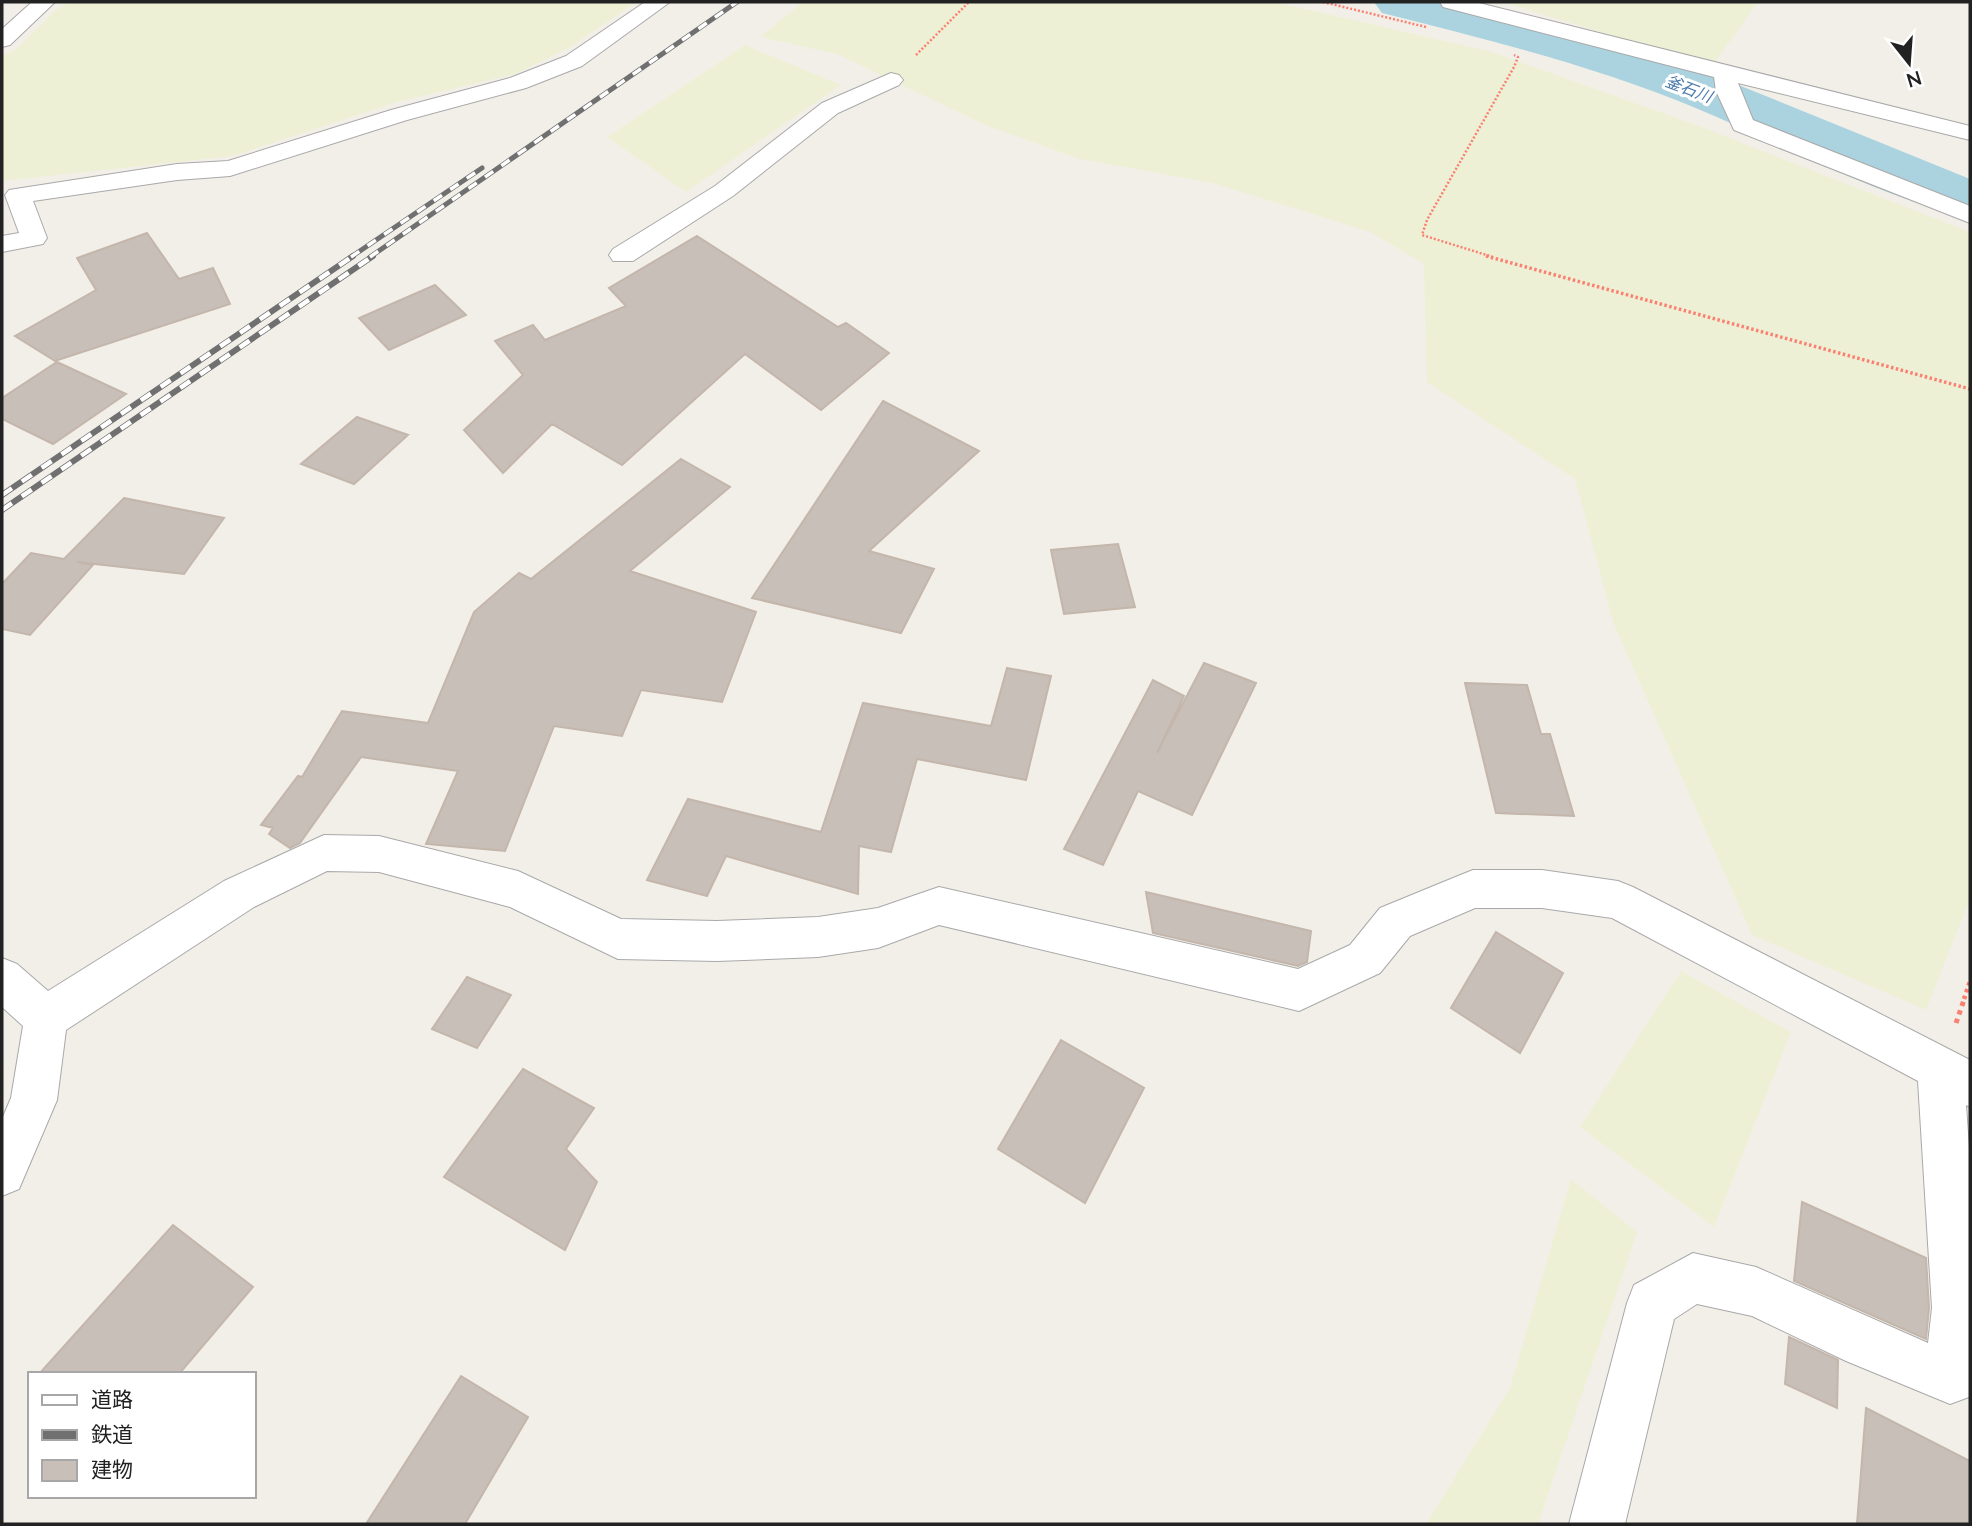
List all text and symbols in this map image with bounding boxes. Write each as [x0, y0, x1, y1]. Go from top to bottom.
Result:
north arrow [1874, 28, 1944, 98]
text: N [1904, 67, 1924, 93]
water label: 釜石川 [1663, 71, 1717, 106]
legend [28, 1372, 256, 1498]
text: 道路 [91, 1386, 133, 1411]
text: 鉄道 [91, 1421, 133, 1446]
text: 建物 [91, 1456, 133, 1481]

